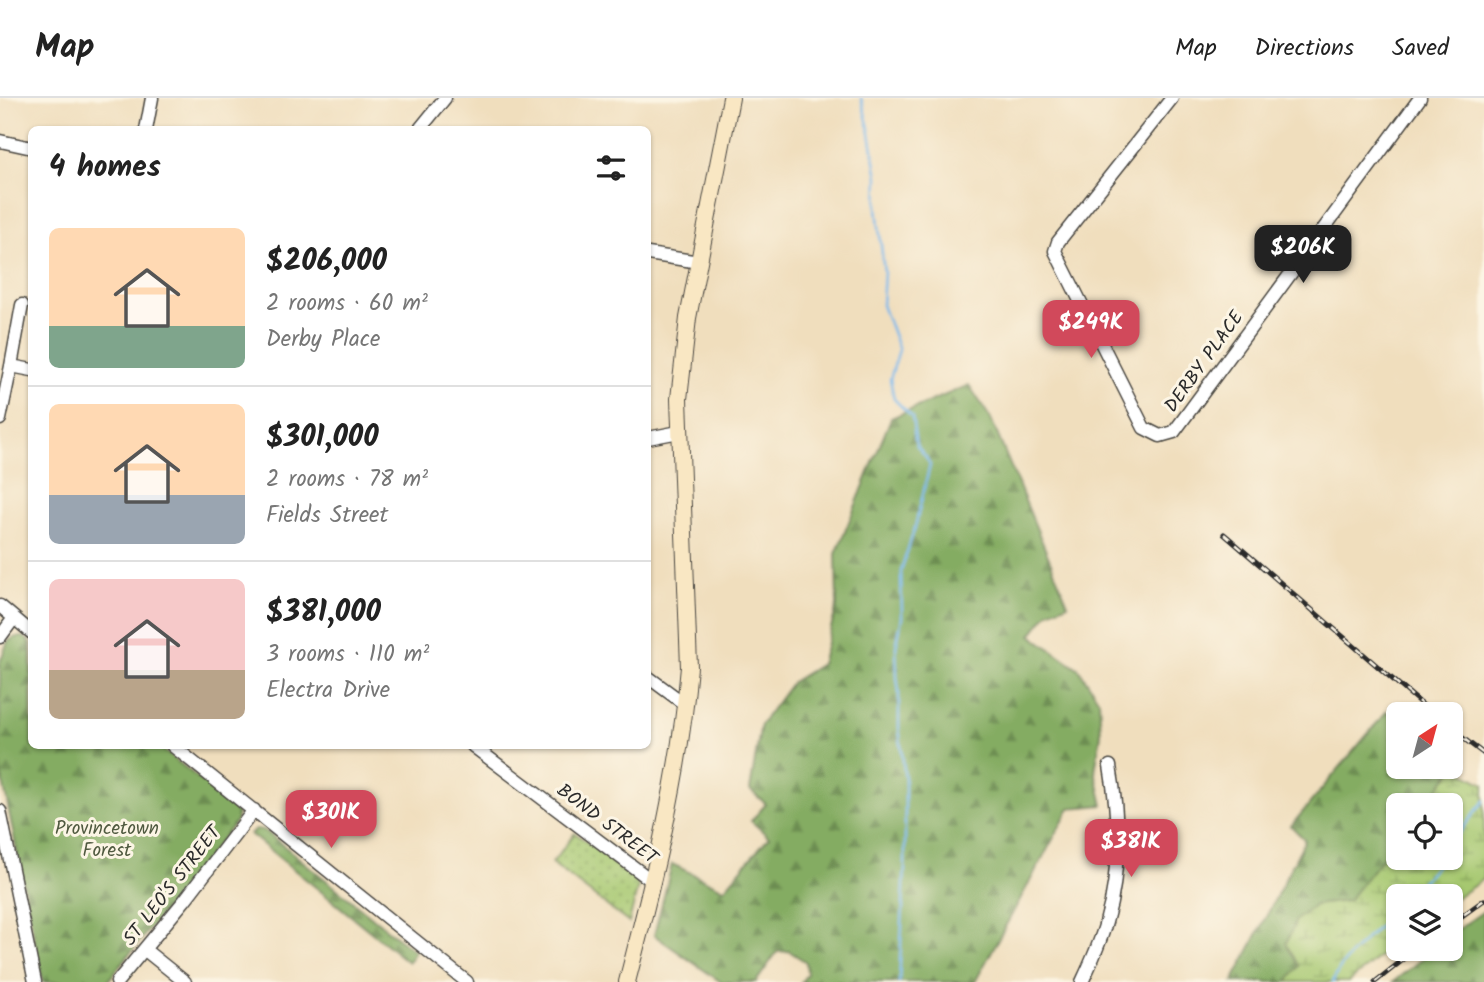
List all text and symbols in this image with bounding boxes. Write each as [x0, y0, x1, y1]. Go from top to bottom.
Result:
text: Map [35, 22, 95, 75]
text: Map [1175, 29, 1217, 68]
text: Directions [1255, 29, 1354, 68]
text: Saved [1392, 29, 1449, 68]
text: 4 homes [49, 144, 161, 192]
icon: filters [592, 149, 630, 187]
pin: $206K [1254, 226, 1352, 285]
text: $206K [1270, 230, 1336, 266]
text: $206,000 [266, 238, 387, 286]
icon: home [105, 256, 189, 340]
text: 2 rooms · 60 m² [266, 286, 428, 322]
pin: $249K [1042, 300, 1140, 360]
street label: DERBY PLACE [1157, 304, 1252, 419]
text: $249K [1058, 305, 1124, 341]
text: Derby Place [266, 322, 380, 358]
text: $301,000 [266, 414, 379, 462]
icon: home [105, 432, 189, 516]
text: 2 rooms · 78 m² [266, 462, 428, 498]
text: Fields Street [266, 498, 388, 534]
text: $381,000 [266, 589, 381, 637]
icon: home [105, 607, 189, 691]
text: 3 rooms · 110 m² [266, 637, 429, 673]
text: Electra Drive [266, 673, 390, 709]
north arrow [1386, 702, 1463, 779]
map controls [1386, 702, 1463, 961]
street label: BOND STREET [550, 776, 665, 874]
pin: $301K [282, 790, 380, 850]
button: locate [1386, 793, 1463, 870]
text: $301K [302, 795, 360, 831]
park label: Provincetown Forest [55, 814, 159, 866]
street label: ST LEO'S STREET [116, 818, 230, 953]
pin: $381K [1082, 820, 1180, 879]
text: $381K [1101, 824, 1161, 860]
button: layers [1386, 884, 1463, 961]

